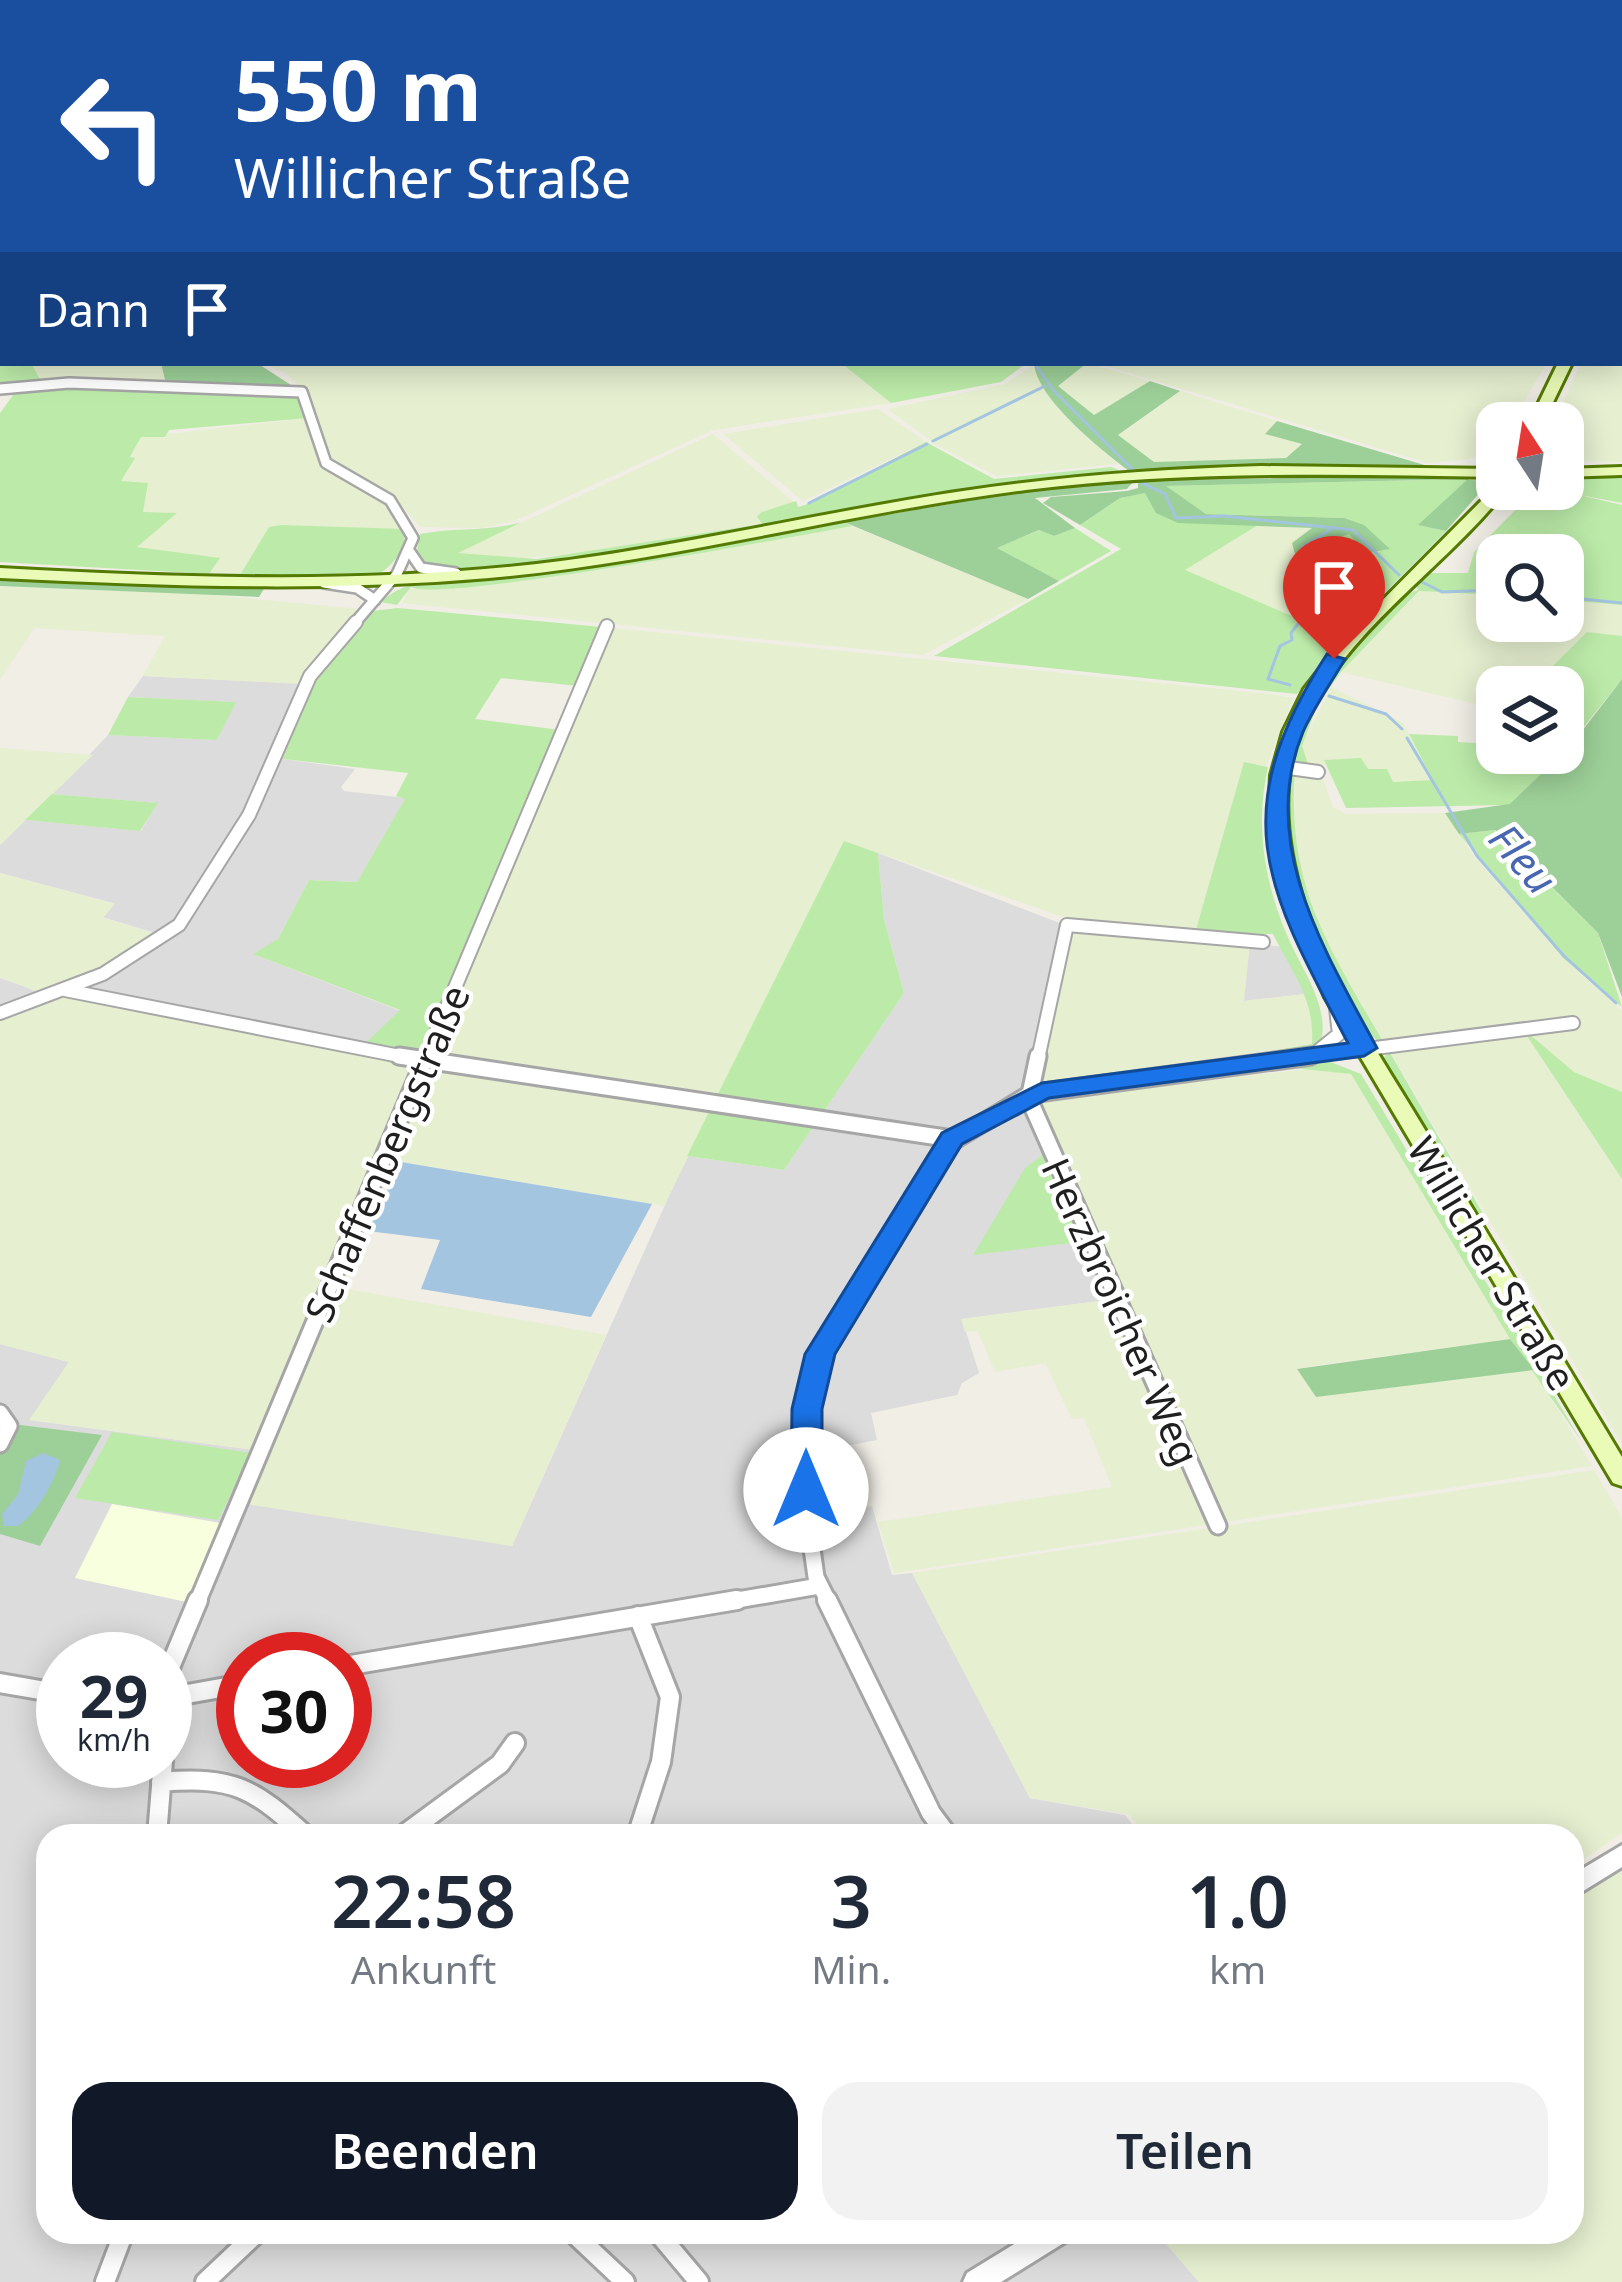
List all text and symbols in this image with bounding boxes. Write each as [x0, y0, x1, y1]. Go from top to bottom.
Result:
text: 550 m [234, 31, 482, 146]
icon: left [36, 48, 192, 204]
text: Willicher Straße [234, 140, 631, 214]
icon: arrive [174, 276, 240, 342]
text: Dann [36, 279, 150, 340]
north arrow [1476, 402, 1584, 510]
map controls [1476, 402, 1584, 774]
button: search [1476, 534, 1584, 642]
pin [1283, 536, 1385, 659]
icon: arrive [1301, 554, 1367, 620]
button: layers [1476, 666, 1584, 774]
water label: Fleu [1478, 811, 1570, 905]
street label: Schaffenbergstraße [291, 976, 481, 1330]
street label: Willicher Straße [1396, 1126, 1590, 1400]
street label: Herzbroicher Weg [1031, 1149, 1213, 1473]
position arrow [743, 1427, 869, 1553]
speed limit sign: 30 [216, 1632, 372, 1788]
text: 29 [80, 1654, 148, 1736]
text: km/h [77, 1719, 151, 1760]
text: 22:58 [331, 1851, 516, 1949]
text: 3 [831, 1851, 872, 1949]
text: 1.0 [1186, 1851, 1289, 1949]
text: Ankunft [351, 1942, 496, 1995]
text: Min. [811, 1942, 891, 1995]
text: km [1209, 1942, 1266, 1995]
button: Beenden [72, 2082, 798, 2220]
button: Teilen [822, 2082, 1548, 2220]

